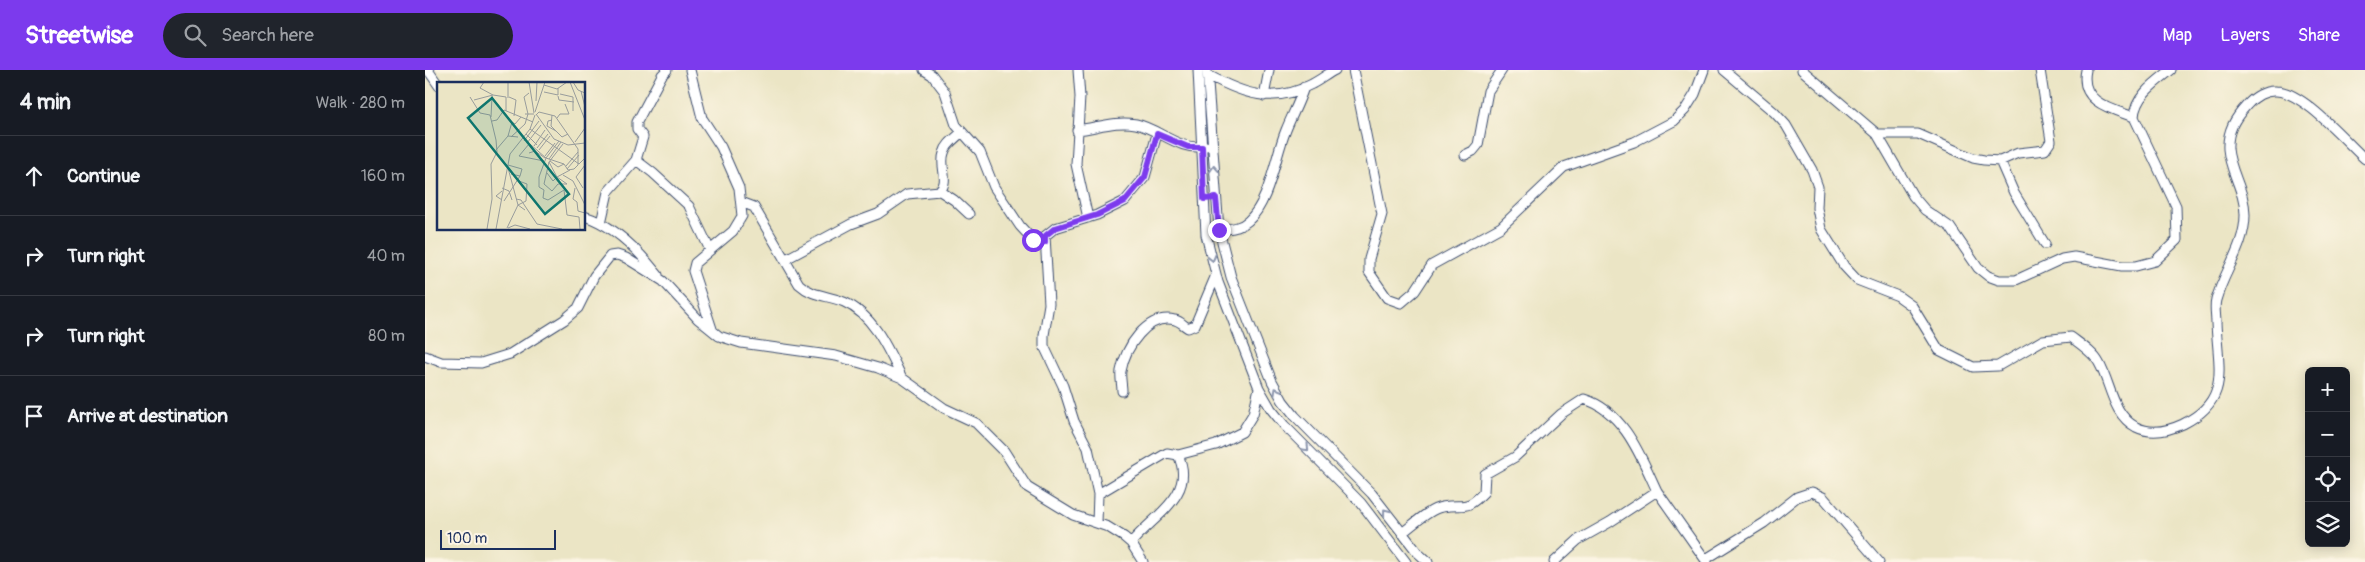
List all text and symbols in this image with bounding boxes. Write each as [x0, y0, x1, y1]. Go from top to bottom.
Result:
search box [163, 13, 513, 58]
text: Streetwise [25, 21, 133, 50]
icon: search [181, 21, 209, 49]
text: Search here [221, 23, 314, 47]
text: Map [2163, 24, 2192, 47]
text: Layers [2220, 24, 2270, 47]
text: Share [2298, 24, 2340, 47]
inset map [437, 82, 585, 230]
text: 4 min [20, 89, 71, 116]
text: Walk · 280 m [316, 93, 405, 113]
icon: ahead [20, 162, 48, 190]
text: Continue [67, 164, 140, 188]
one-way arrow [1208, 165, 1219, 173]
text: 160 m [361, 166, 405, 186]
route end [1208, 219, 1231, 242]
route start [1022, 229, 1045, 252]
icon: right [20, 242, 48, 270]
text: Turn right [67, 244, 145, 268]
text: 40 m [367, 246, 405, 266]
one-way arrow [1206, 253, 1217, 262]
icon: right [20, 322, 48, 350]
text: Turn right [67, 324, 145, 348]
text: 80 m [368, 326, 405, 346]
map controls [2305, 367, 2350, 547]
button: + [2305, 367, 2350, 412]
one-way arrow [1274, 387, 1284, 396]
icon: arrive [20, 402, 48, 430]
text: Arrive at destination [67, 404, 228, 428]
button: − [2305, 412, 2350, 457]
one-way arrow [1300, 442, 1309, 451]
button: locate [2305, 457, 2350, 502]
button: layers [2305, 502, 2350, 547]
one-way arrow [1382, 508, 1391, 517]
scale bar [440, 527, 556, 550]
text: 100 m [447, 530, 487, 547]

